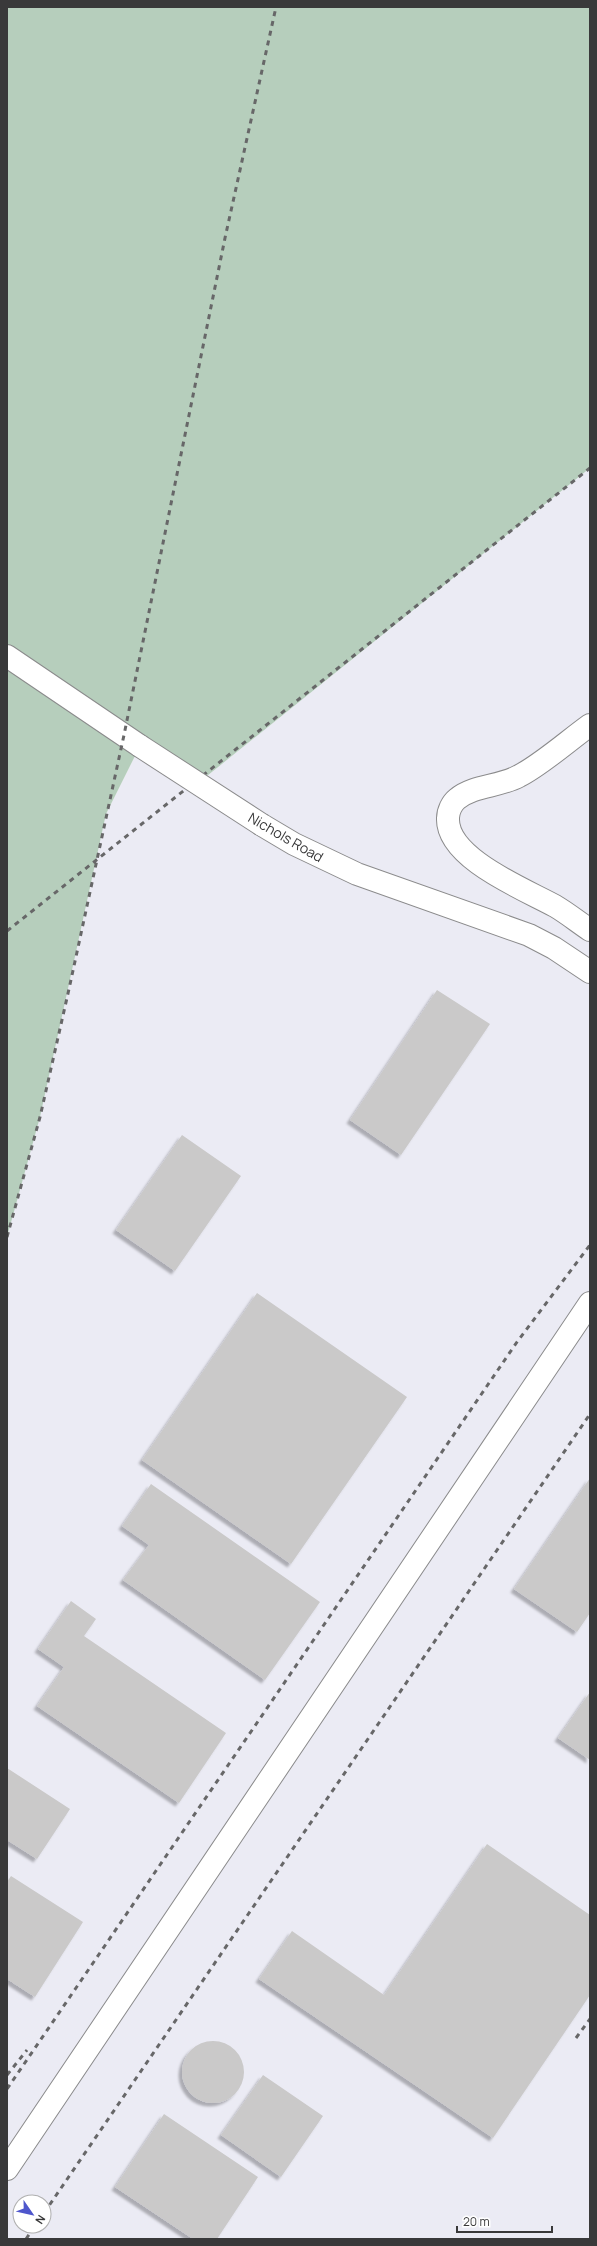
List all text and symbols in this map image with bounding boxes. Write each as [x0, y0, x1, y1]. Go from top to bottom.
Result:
street label: Nichols Road [245, 808, 327, 866]
north arrow [12, 2194, 52, 2234]
scale bar [457, 2208, 552, 2234]
text: N [32, 2212, 49, 2227]
text: 20 m [463, 2213, 490, 2230]

